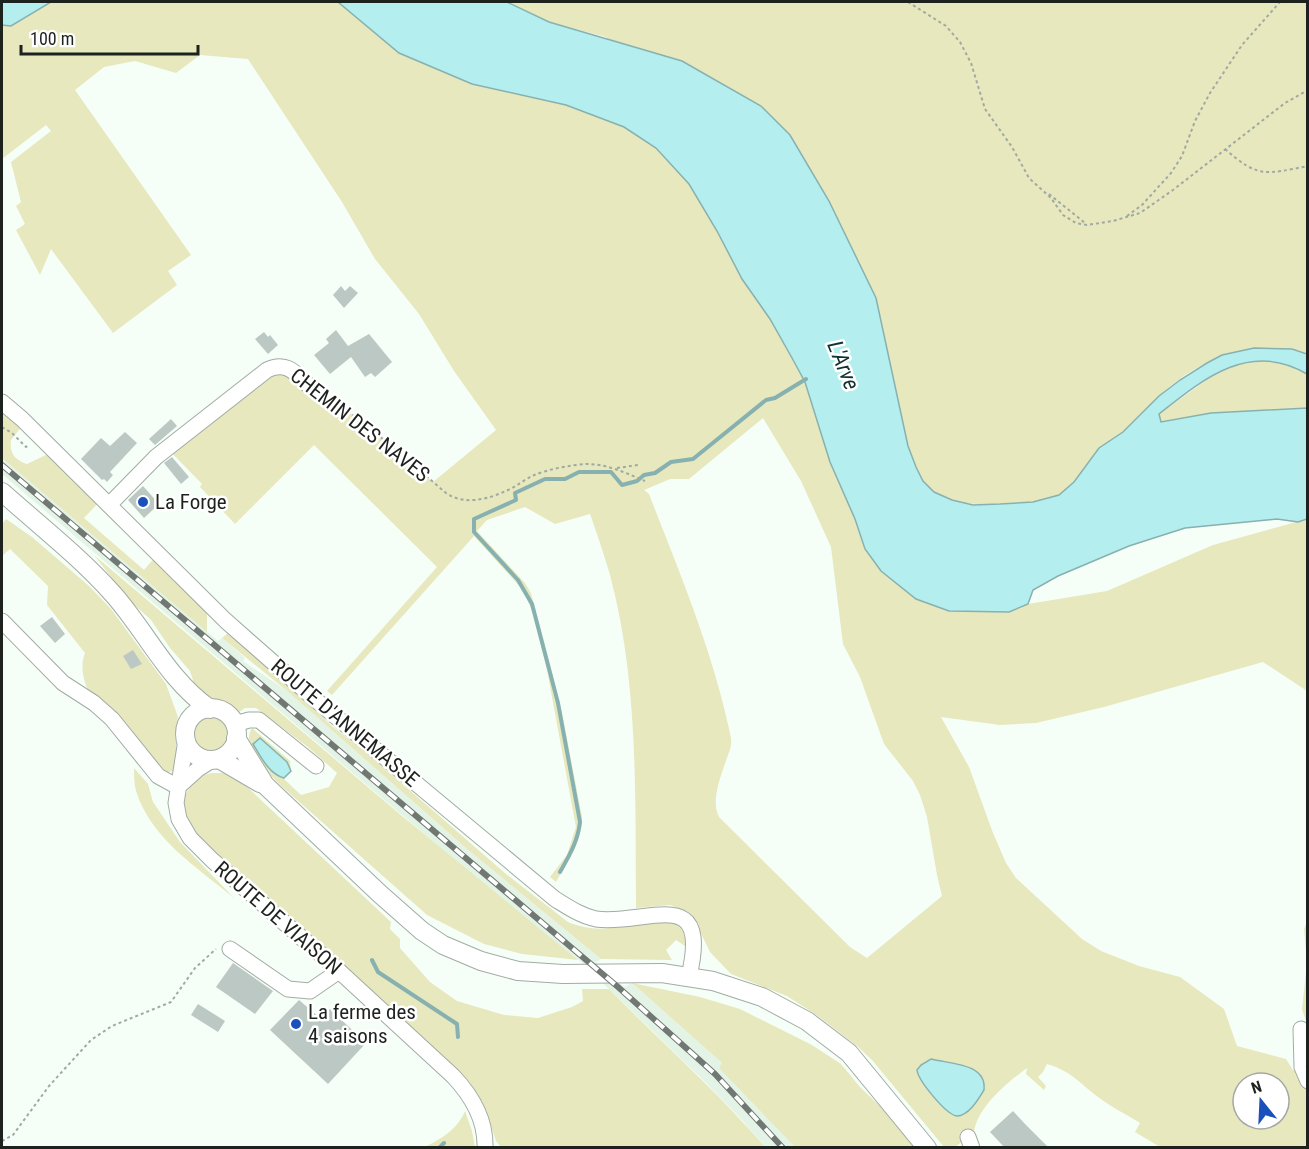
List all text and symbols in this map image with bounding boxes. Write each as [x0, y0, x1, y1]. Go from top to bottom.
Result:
scale bar [21, 18, 198, 56]
text: 100 m [30, 28, 74, 49]
water label: L'Arve [822, 337, 865, 393]
street label: CHEMIN DES NAVES [286, 363, 434, 487]
place label: La Forge [155, 490, 227, 514]
marker: La Forge [136, 495, 150, 509]
street label: ROUTE D'ANNEMASSE [266, 654, 424, 792]
street label: ROUTE DE VIAISON [210, 856, 346, 980]
place label: La ferme des 4 saisons [308, 1000, 416, 1048]
marker: La ferme des 4 saisons [289, 1017, 303, 1031]
north arrow [1231, 1071, 1291, 1131]
text: N [1249, 1077, 1264, 1098]

